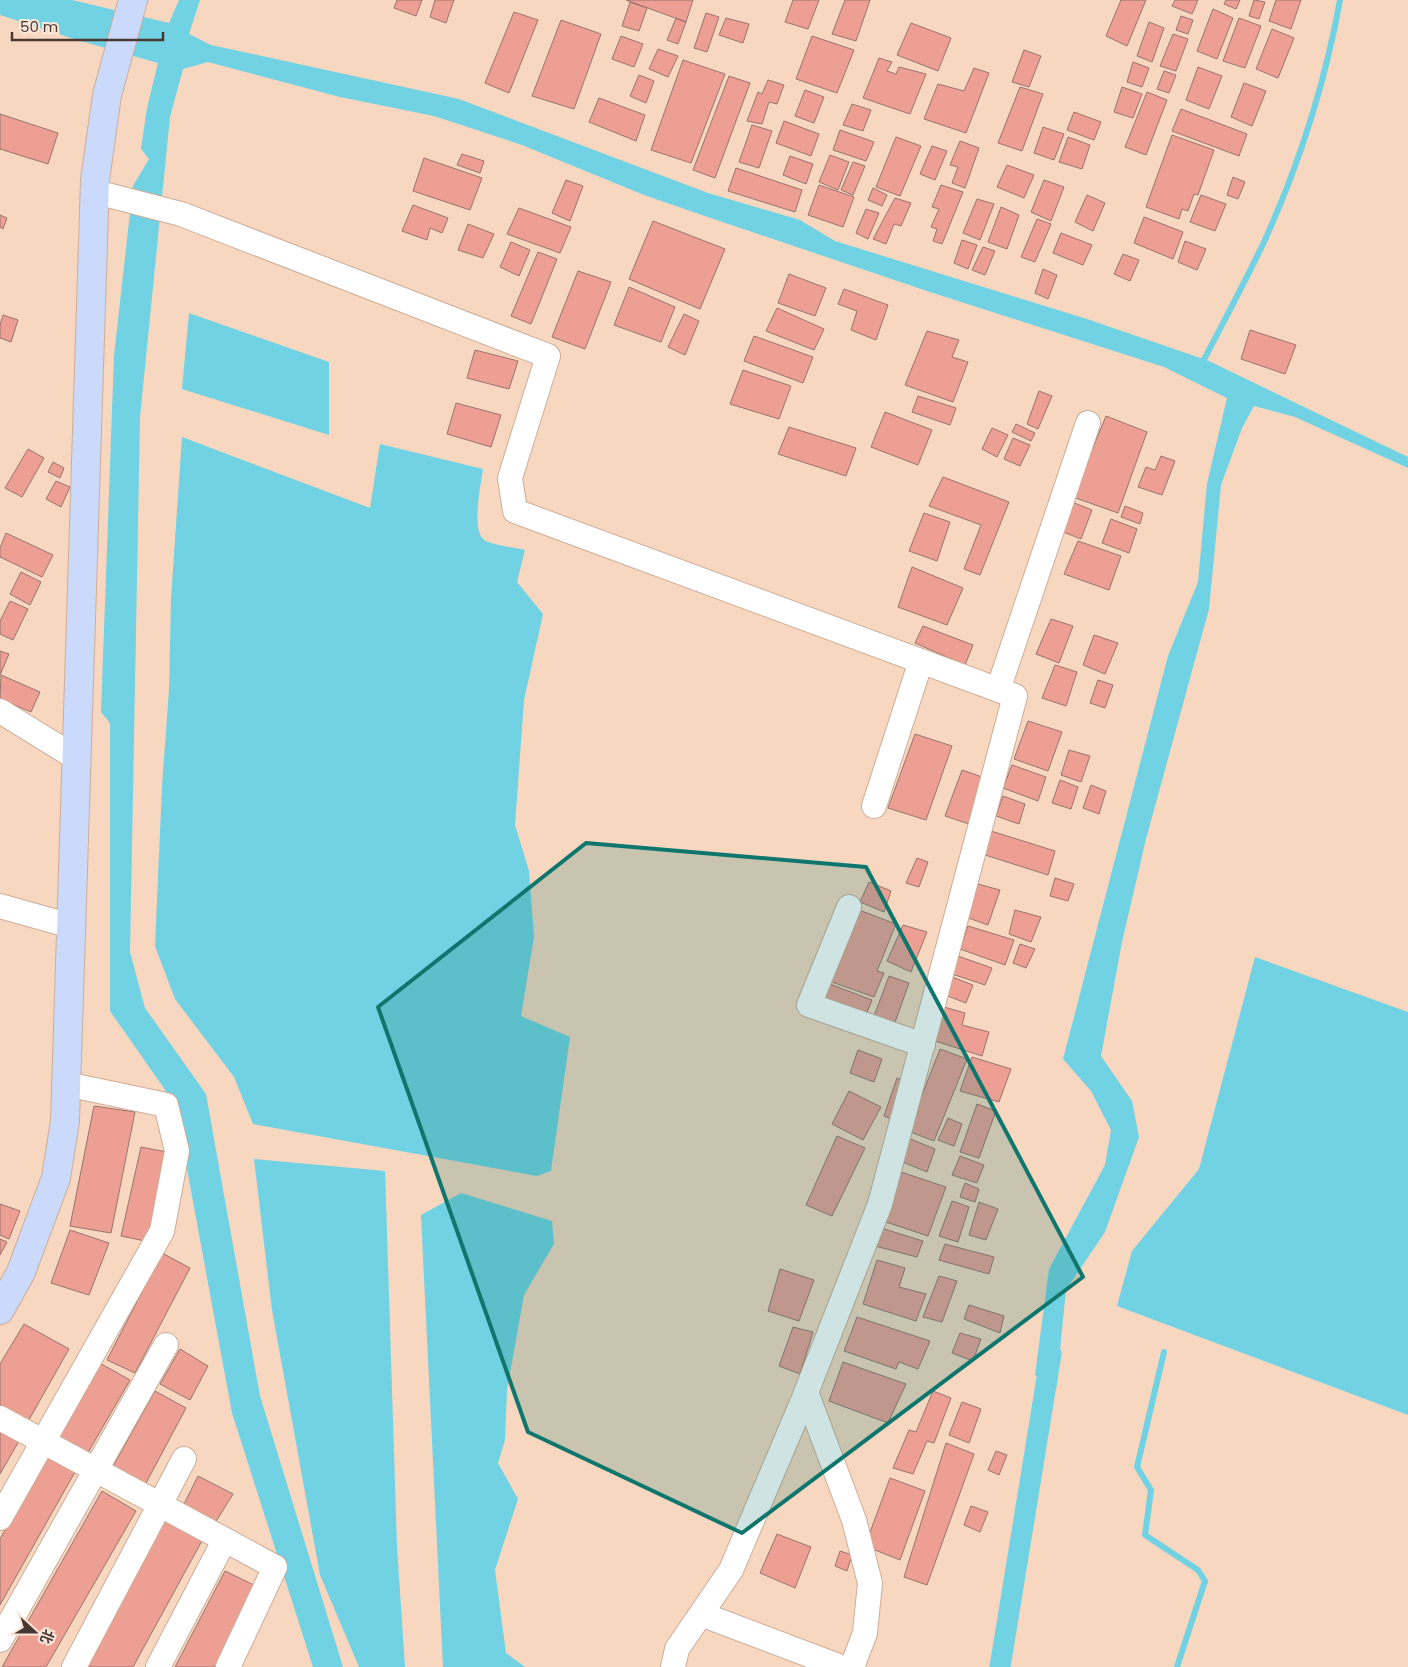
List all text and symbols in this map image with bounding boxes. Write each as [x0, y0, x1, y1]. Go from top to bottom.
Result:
scale bar [12, 10, 164, 42]
text: 50 m [20, 16, 58, 37]
north arrow [10, 1607, 60, 1657]
text: 北 [35, 1627, 59, 1647]

